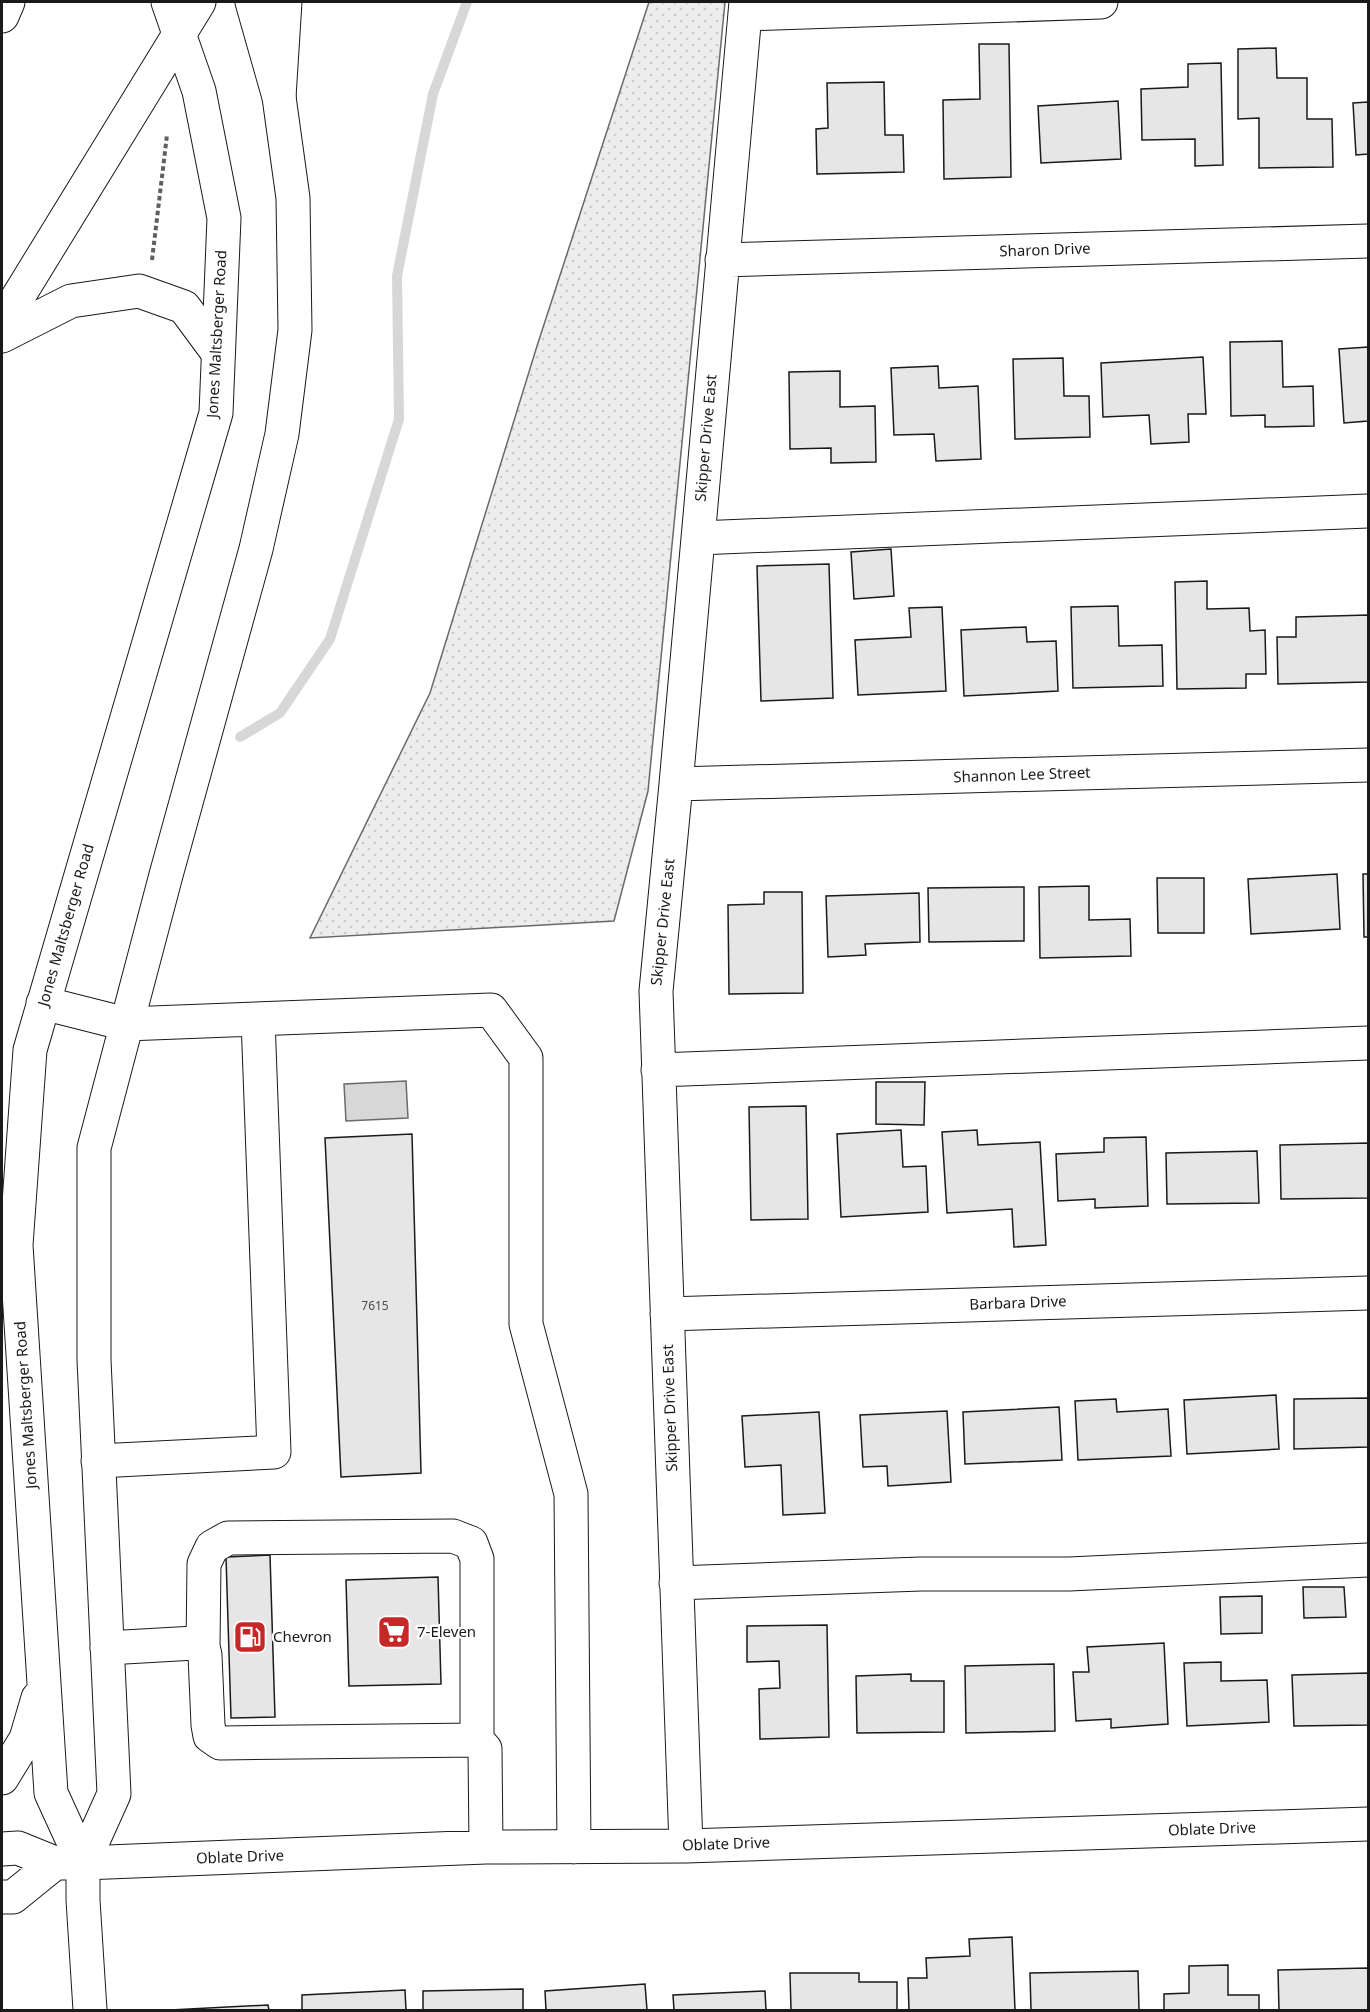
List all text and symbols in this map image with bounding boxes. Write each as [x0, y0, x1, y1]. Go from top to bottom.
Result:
street label: Sharon Drive [999, 237, 1091, 261]
street label: Jones Maltsberger Road [202, 250, 230, 420]
street label: Skipper Drive East [689, 373, 721, 502]
street label: Shannon Lee Street [953, 762, 1091, 786]
street label: Jones Maltsberger Road [32, 841, 98, 1010]
street label: Skipper Drive East [645, 857, 679, 986]
street label: Barbara Drive [969, 1290, 1067, 1314]
house number: 7615 [361, 1297, 389, 1314]
street label: Jones Maltsberger Road [9, 1321, 41, 1492]
street label: Skipper Drive East [657, 1343, 681, 1472]
supermarket icon: 7-Eleven [376, 1614, 412, 1650]
fuel station icon: Chevron [232, 1619, 268, 1655]
place label: 7-Eleven [417, 1621, 476, 1641]
place label: Chevron [273, 1626, 332, 1646]
street label: Oblate Drive [1168, 1816, 1256, 1840]
street label: Oblate Drive [682, 1831, 770, 1855]
street label: Oblate Drive [196, 1844, 284, 1868]

